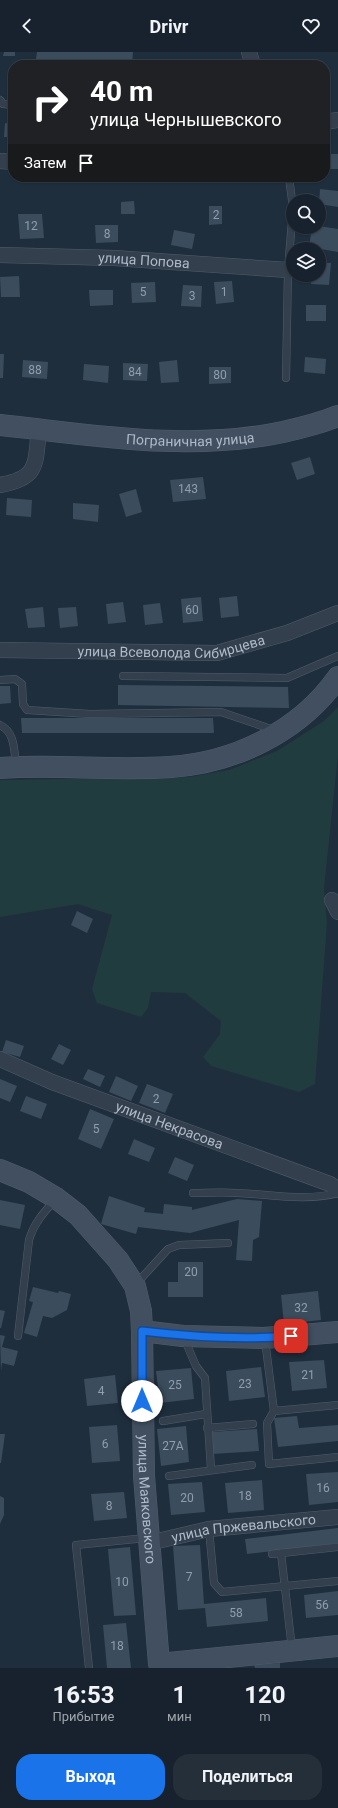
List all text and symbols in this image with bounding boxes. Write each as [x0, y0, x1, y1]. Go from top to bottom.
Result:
icon: back [16, 15, 38, 37]
icon: heart [300, 15, 322, 37]
text: Drivr [150, 16, 188, 37]
text: 40 m [90, 75, 153, 108]
icon: right [24, 76, 76, 128]
text: улица Чернышевского [90, 109, 282, 130]
icon: arrive [75, 152, 97, 174]
text: Затем [24, 154, 67, 172]
map controls [286, 194, 326, 282]
button: search [286, 194, 326, 234]
house number: 2 [213, 208, 220, 222]
house number: 12 [24, 219, 38, 233]
house number: 8 [104, 227, 111, 241]
button: layers [286, 242, 326, 282]
street label: улица Попова [98, 250, 190, 271]
house number: 5 [140, 285, 147, 299]
house number: 1 [221, 285, 227, 299]
house number: 3 [189, 289, 195, 303]
house number: 88 [28, 363, 42, 377]
house number: 84 [128, 365, 142, 379]
house number: 80 [213, 368, 227, 382]
street label: Пограничная улица [125, 429, 255, 449]
house number: 143 [178, 482, 198, 496]
house number: 60 [185, 603, 199, 617]
street label: улица Всеволода Сибирцева [78, 632, 267, 661]
house number: 2 [153, 1092, 160, 1106]
street label: улица Некрасова [113, 1098, 225, 1152]
house number: 5 [93, 1122, 100, 1136]
house number: 20 [184, 1265, 198, 1279]
house number: 32 [294, 1301, 308, 1315]
pin [274, 1319, 308, 1353]
icon: arrive [280, 1325, 302, 1347]
house number: 21 [301, 1368, 315, 1382]
house number: 23 [238, 1377, 252, 1391]
house number: 25 [168, 1378, 182, 1392]
position arrow [121, 1380, 163, 1422]
house number: 4 [98, 1384, 105, 1398]
street label: улица Маяковского [135, 1435, 159, 1564]
house number: 6 [102, 1437, 109, 1451]
house number: 27А [162, 1439, 184, 1453]
house number: 16 [316, 1481, 330, 1495]
house number: 18 [238, 1489, 252, 1503]
house number: 20 [180, 1491, 194, 1505]
house number: 8 [106, 1499, 113, 1513]
street label: улица Пржевальского [170, 1511, 316, 1546]
house number: 7 [186, 1570, 193, 1584]
house number: 10 [115, 1575, 129, 1589]
house number: 56 [315, 1598, 329, 1612]
house number: 58 [229, 1606, 243, 1620]
house number: 18 [110, 1639, 124, 1653]
text: 16:53 [53, 1681, 114, 1709]
text: 1 [172, 1681, 186, 1709]
text: 120 [244, 1681, 285, 1709]
text: Прибытие [53, 1709, 115, 1724]
text: мин [167, 1709, 192, 1724]
text: m [259, 1709, 271, 1724]
button: Выход [16, 1754, 165, 1800]
button: Поделиться [173, 1754, 322, 1800]

